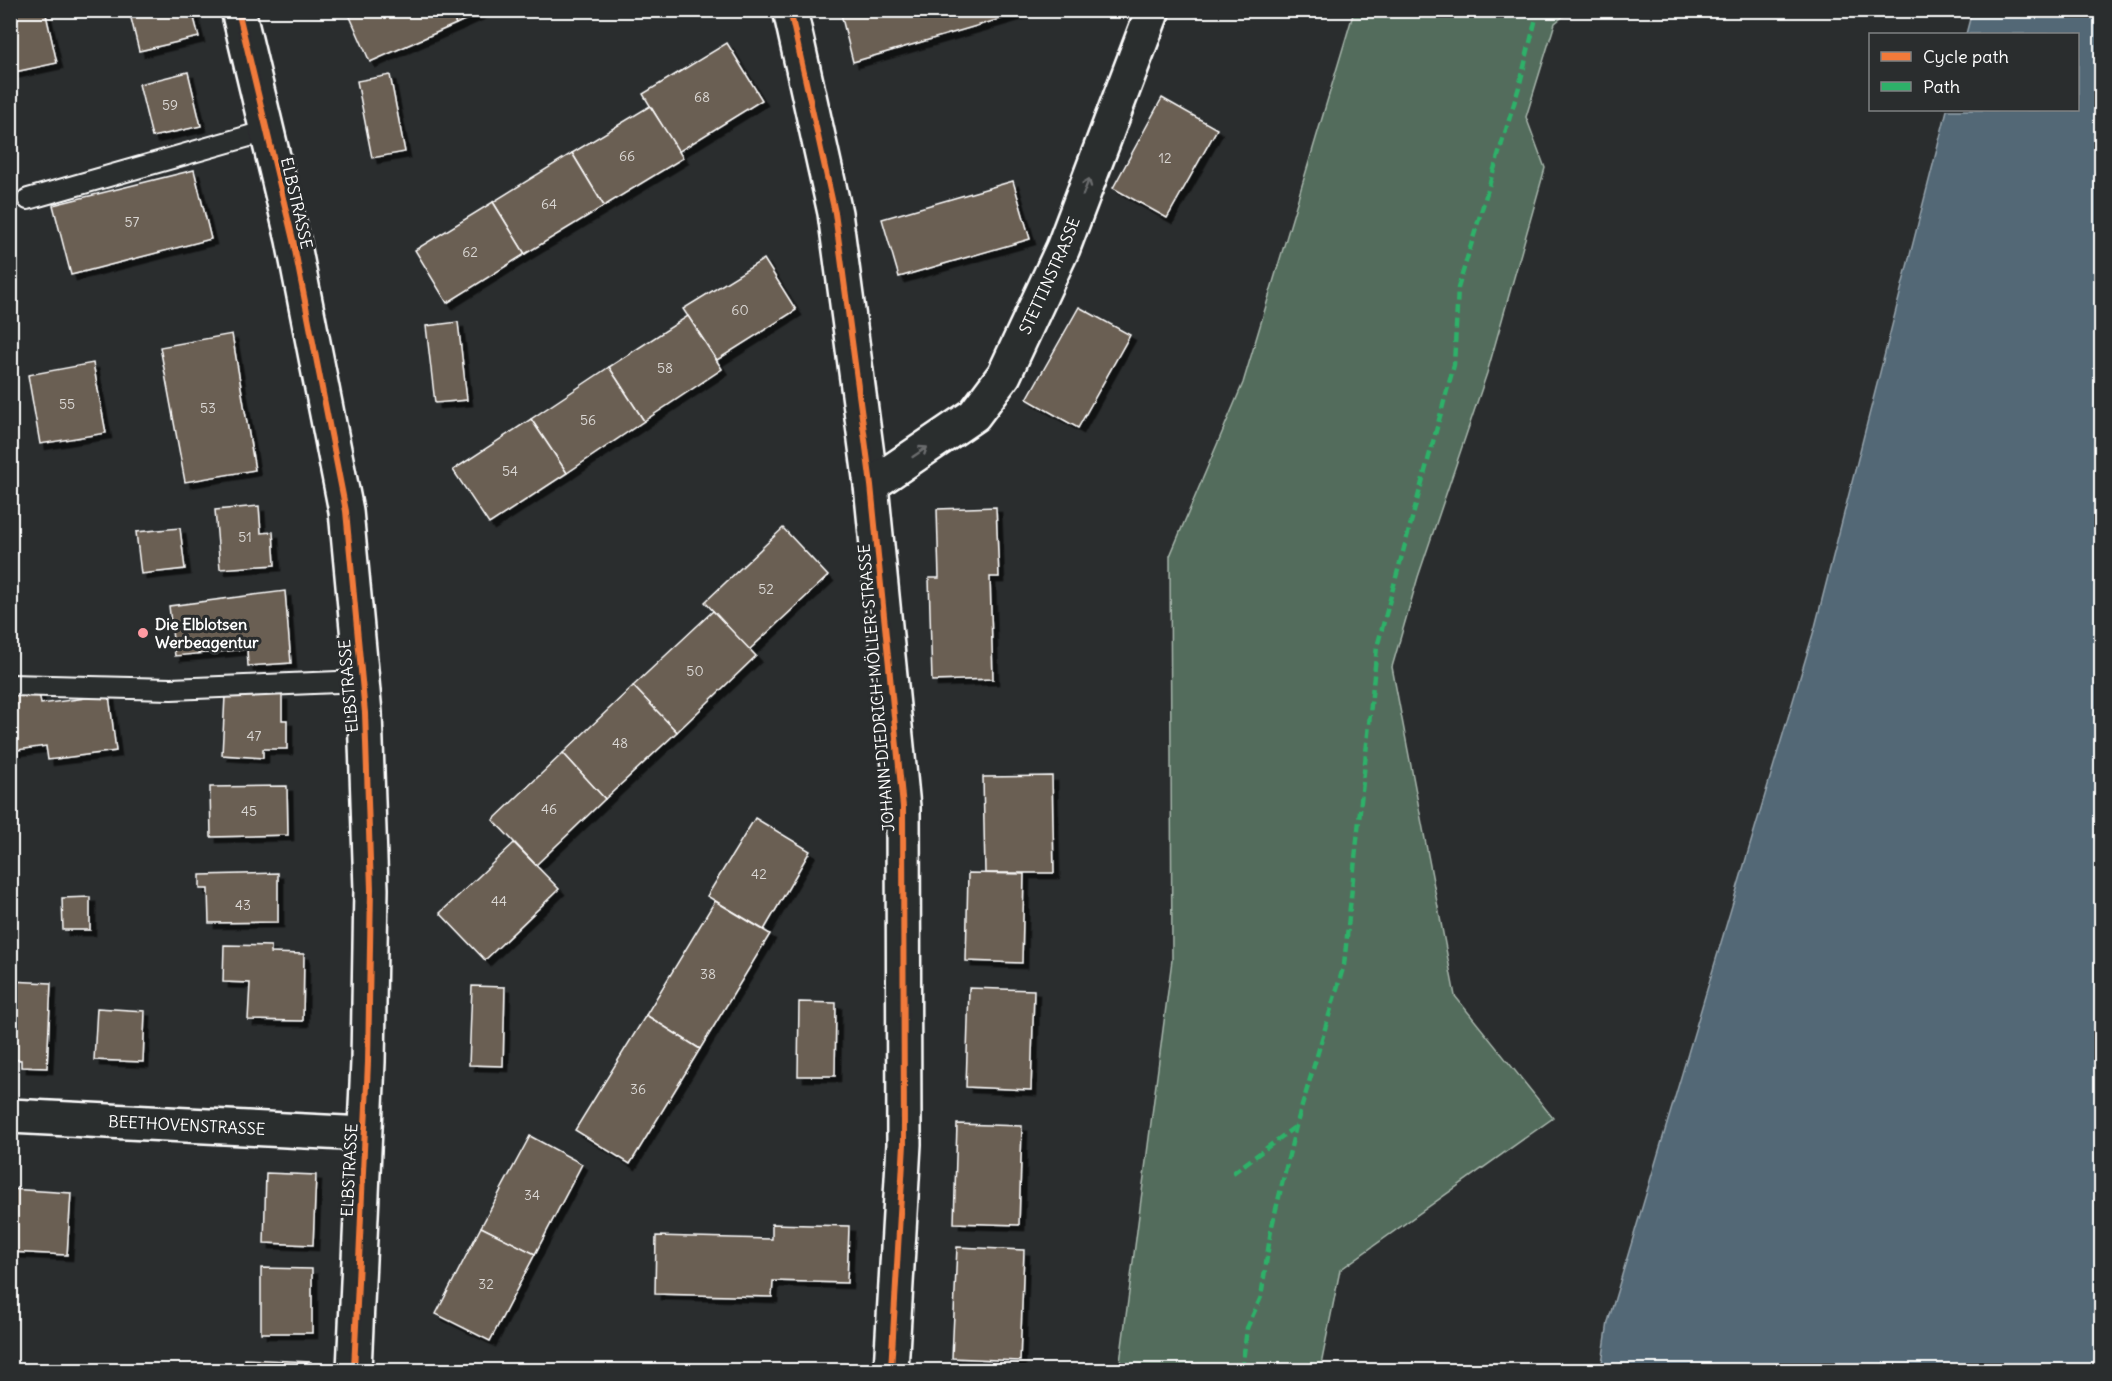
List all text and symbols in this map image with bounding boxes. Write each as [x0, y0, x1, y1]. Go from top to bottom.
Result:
legend [1869, 33, 2079, 111]
text: Cycle path [1923, 45, 2009, 68]
text: Path [1923, 75, 1960, 98]
house number: 68 [694, 88, 710, 106]
house number: 59 [162, 96, 178, 114]
house number: 66 [619, 147, 635, 165]
house number: 12 [1158, 149, 1172, 167]
street label: ELBSTRASSE [277, 155, 317, 251]
one-way arrow [1081, 179, 1092, 197]
house number: 64 [541, 195, 557, 213]
house number: 57 [125, 213, 140, 231]
street label: STETTINSTRASSE [1014, 214, 1084, 337]
house number: 62 [462, 243, 478, 261]
house number: 60 [731, 301, 749, 319]
house number: 58 [657, 359, 673, 377]
house number: 55 [59, 395, 75, 413]
house number: 53 [200, 399, 216, 417]
house number: 56 [580, 411, 596, 429]
one-way arrow [911, 446, 928, 459]
house number: 54 [502, 462, 518, 480]
house number: 51 [238, 528, 252, 546]
street label: JOHANN-DIEDRICH-MÖLLER-STRASSE [853, 543, 899, 833]
house number: 52 [758, 580, 774, 598]
place label: Die Elblotsen Werbeagentur [155, 614, 259, 653]
marker: Die Elblotsen Werbeagentur [136, 626, 150, 640]
street label: ELBSTRASSE [334, 639, 362, 733]
house number: 50 [686, 662, 704, 680]
house number: 47 [247, 727, 262, 745]
house number: 48 [612, 734, 628, 752]
house number: 46 [541, 800, 557, 818]
house number: 45 [241, 802, 257, 820]
house number: 42 [751, 865, 767, 883]
house number: 44 [491, 892, 507, 910]
house number: 43 [235, 896, 251, 914]
house number: 38 [700, 965, 716, 983]
house number: 36 [630, 1080, 646, 1098]
street label: BEETHOVENSTRASSE [108, 1111, 266, 1139]
street label: ELBSTRASSE [337, 1123, 361, 1217]
house number: 34 [524, 1186, 540, 1204]
house number: 32 [478, 1275, 494, 1293]

